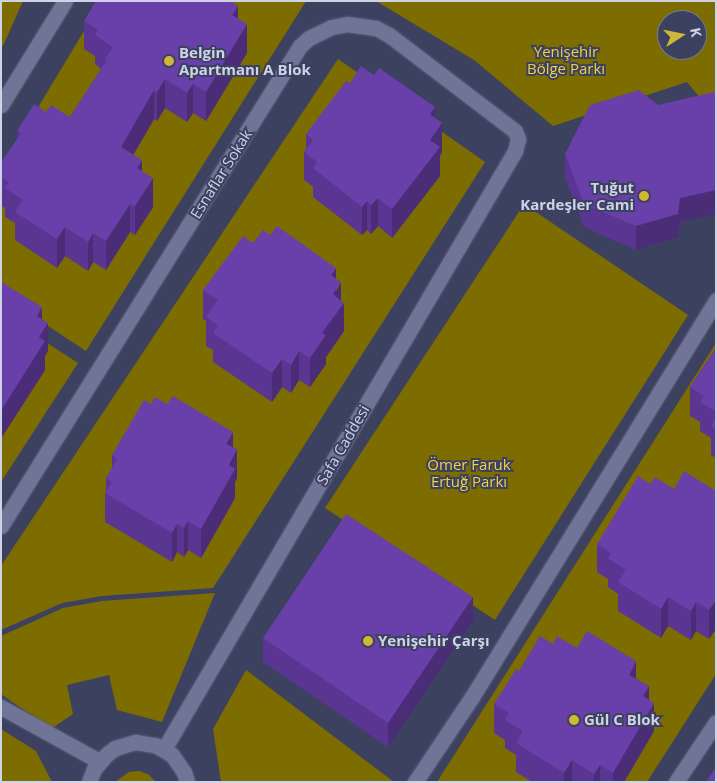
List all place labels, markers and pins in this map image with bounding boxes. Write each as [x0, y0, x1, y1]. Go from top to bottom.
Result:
place label: Belgin Apartmanı A Blok [179, 43, 311, 78]
marker: Belgin Apartmanı A Blok [163, 55, 175, 67]
place label: Tuğut Kardeşler Cami [520, 178, 634, 213]
marker: Tuğut Kardeşler Cami [638, 190, 650, 202]
place label: Yenişehir Çarşı [378, 632, 490, 650]
marker: Yenişehir Çarşı [362, 635, 374, 647]
place label: Gül C Blok [584, 711, 660, 729]
marker: Gül C Blok [568, 714, 580, 726]

